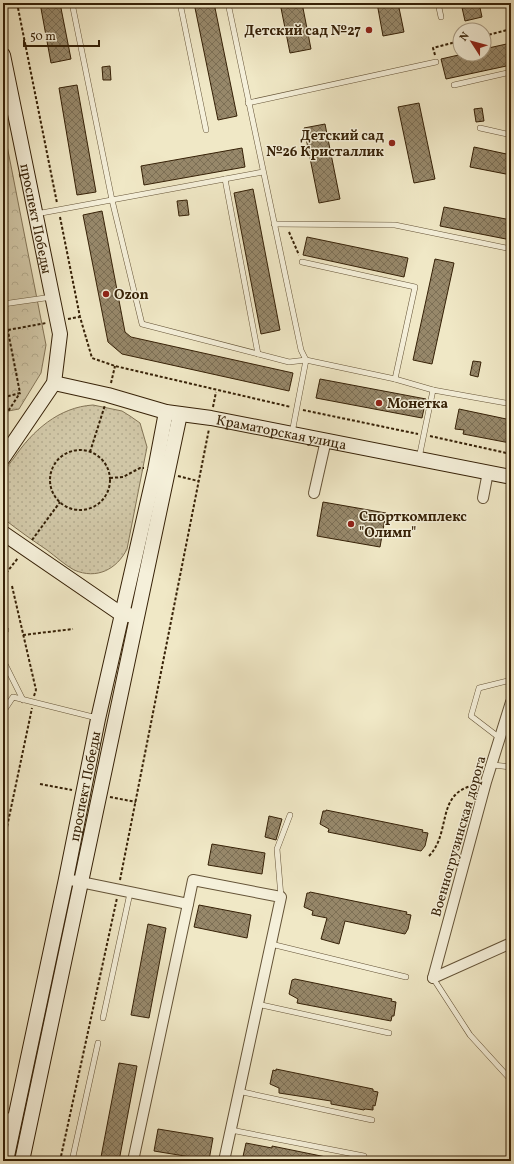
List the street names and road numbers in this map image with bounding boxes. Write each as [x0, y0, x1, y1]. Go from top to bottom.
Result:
street label: проспект Победы [14, 162, 55, 276]
street label: Краматорская улица [214, 411, 348, 455]
street label: проспект Победы [66, 730, 106, 843]
street label: Военногрузинская дорога [427, 754, 492, 919]

